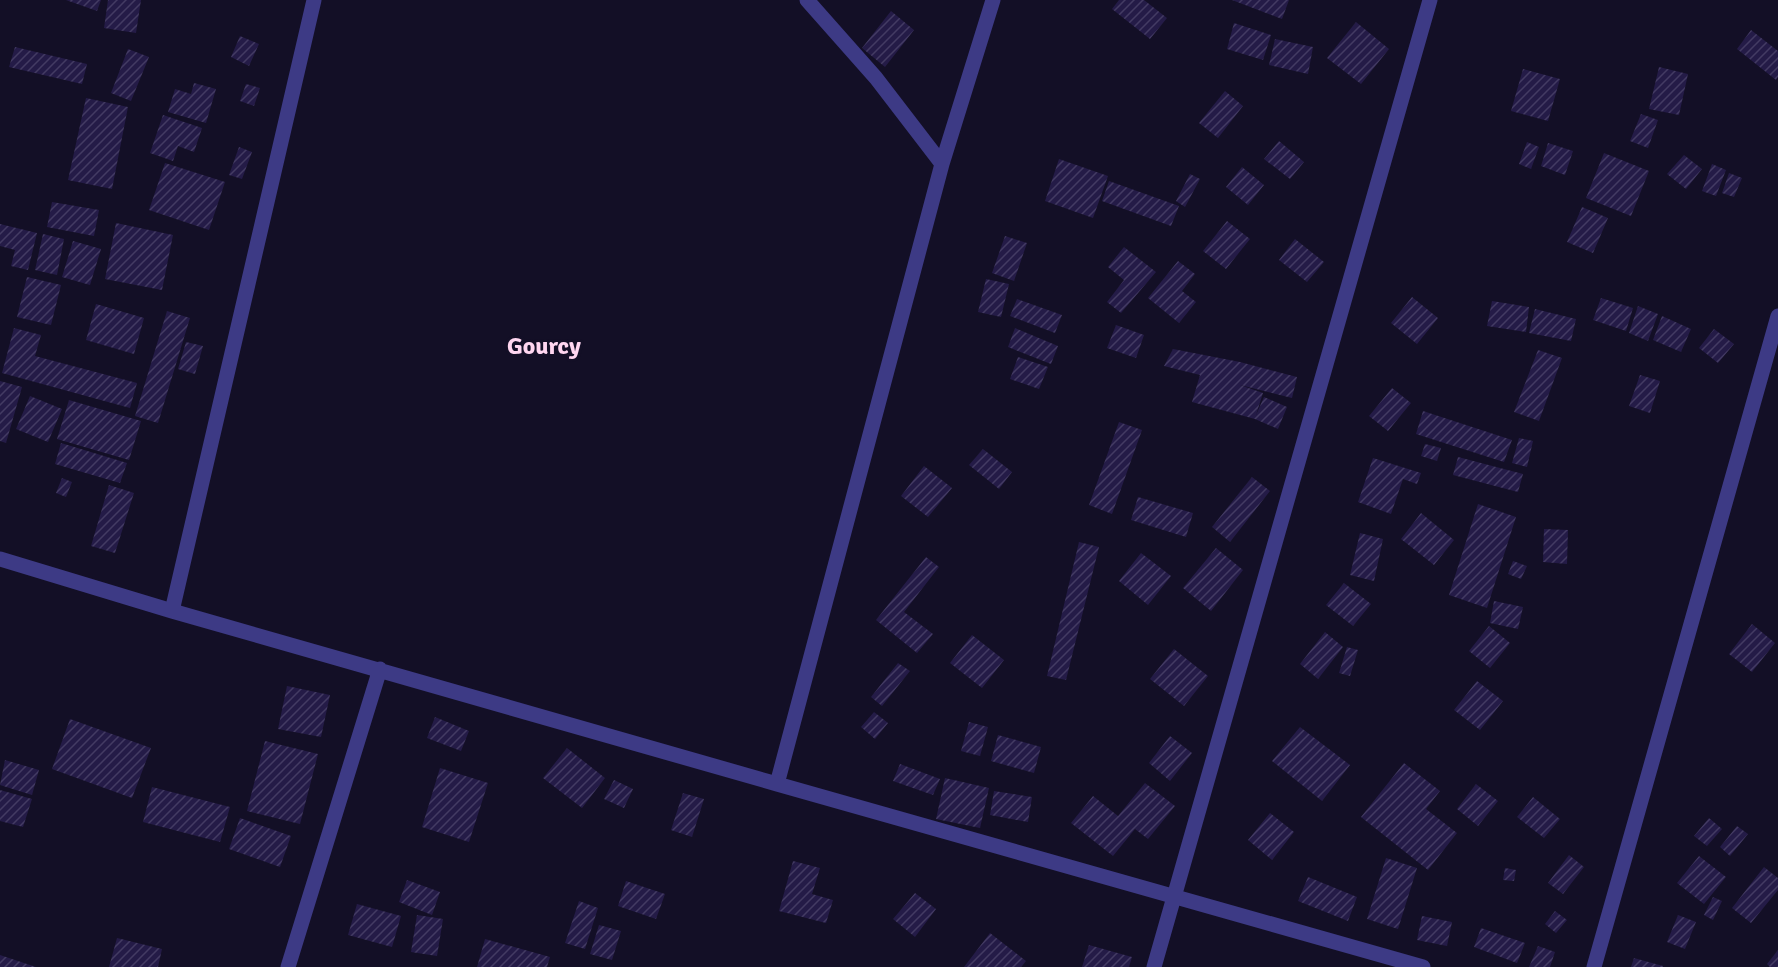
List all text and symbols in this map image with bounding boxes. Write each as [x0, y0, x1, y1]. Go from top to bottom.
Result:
district label: Gourcy [507, 331, 581, 361]

